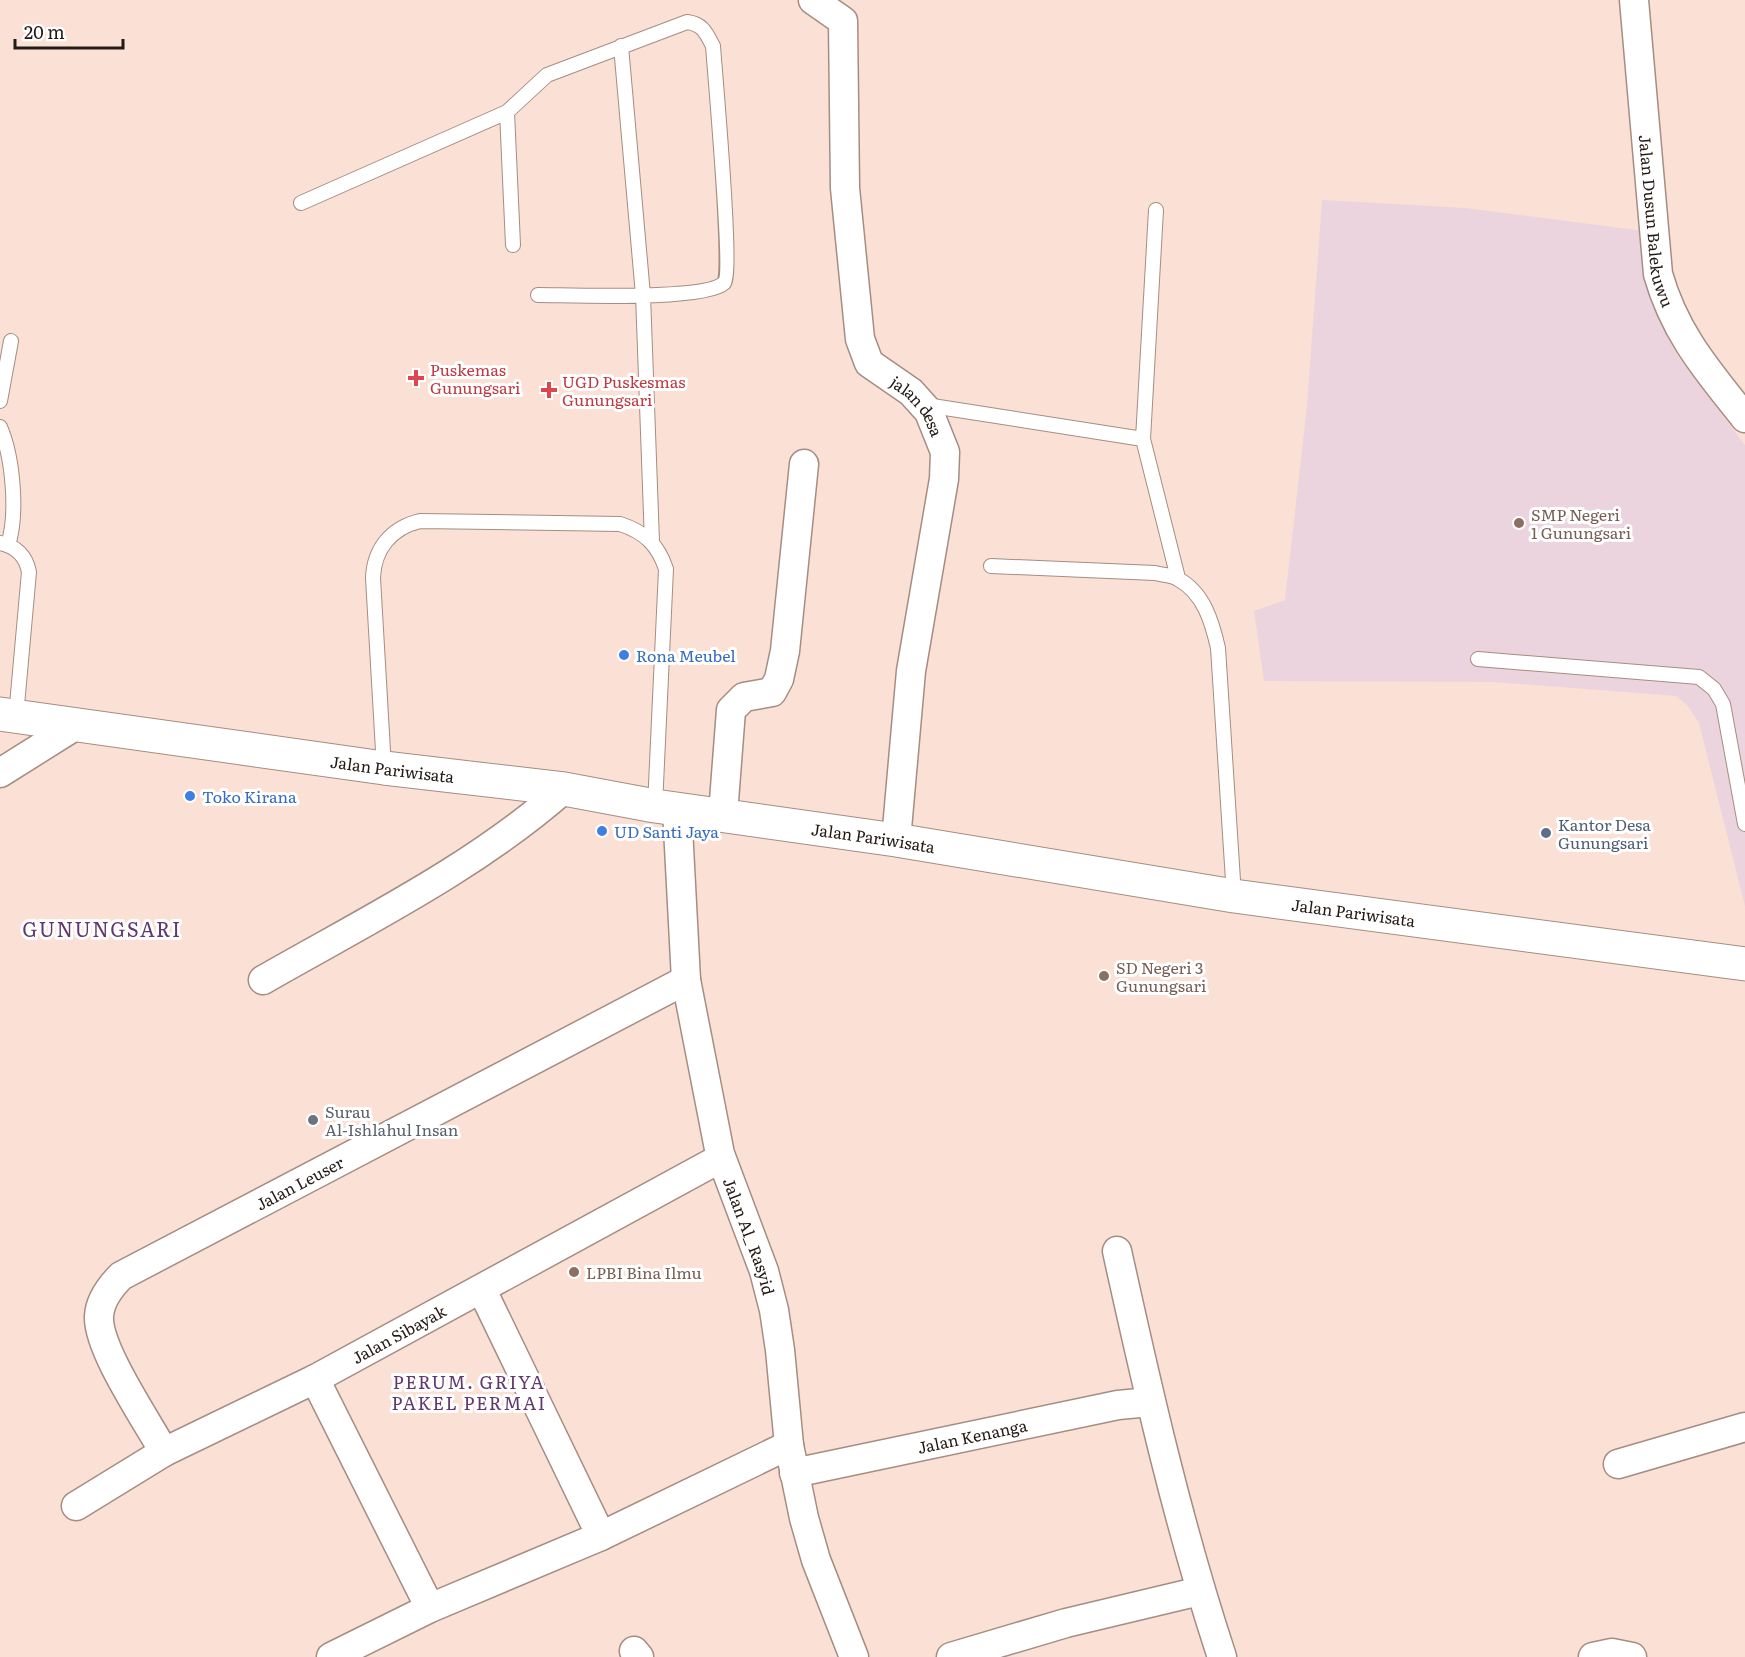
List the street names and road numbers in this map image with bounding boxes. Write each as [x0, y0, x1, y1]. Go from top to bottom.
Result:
street label: Jalan Dusun Balekuwu [1634, 134, 1680, 311]
street label: jalan desa [886, 369, 950, 440]
street label: Jalan Pariwisata [329, 749, 456, 788]
street label: Jalan Pariwisata [810, 816, 937, 858]
street label: Jalan Pariwisata [1290, 892, 1417, 932]
street label: Jalan Leuser [251, 1149, 348, 1215]
street label: Jalan Al_ Rasyid [718, 1174, 782, 1298]
street label: Jalan Sibayak [347, 1298, 450, 1369]
street label: Jalan Kenanga [915, 1412, 1030, 1459]

